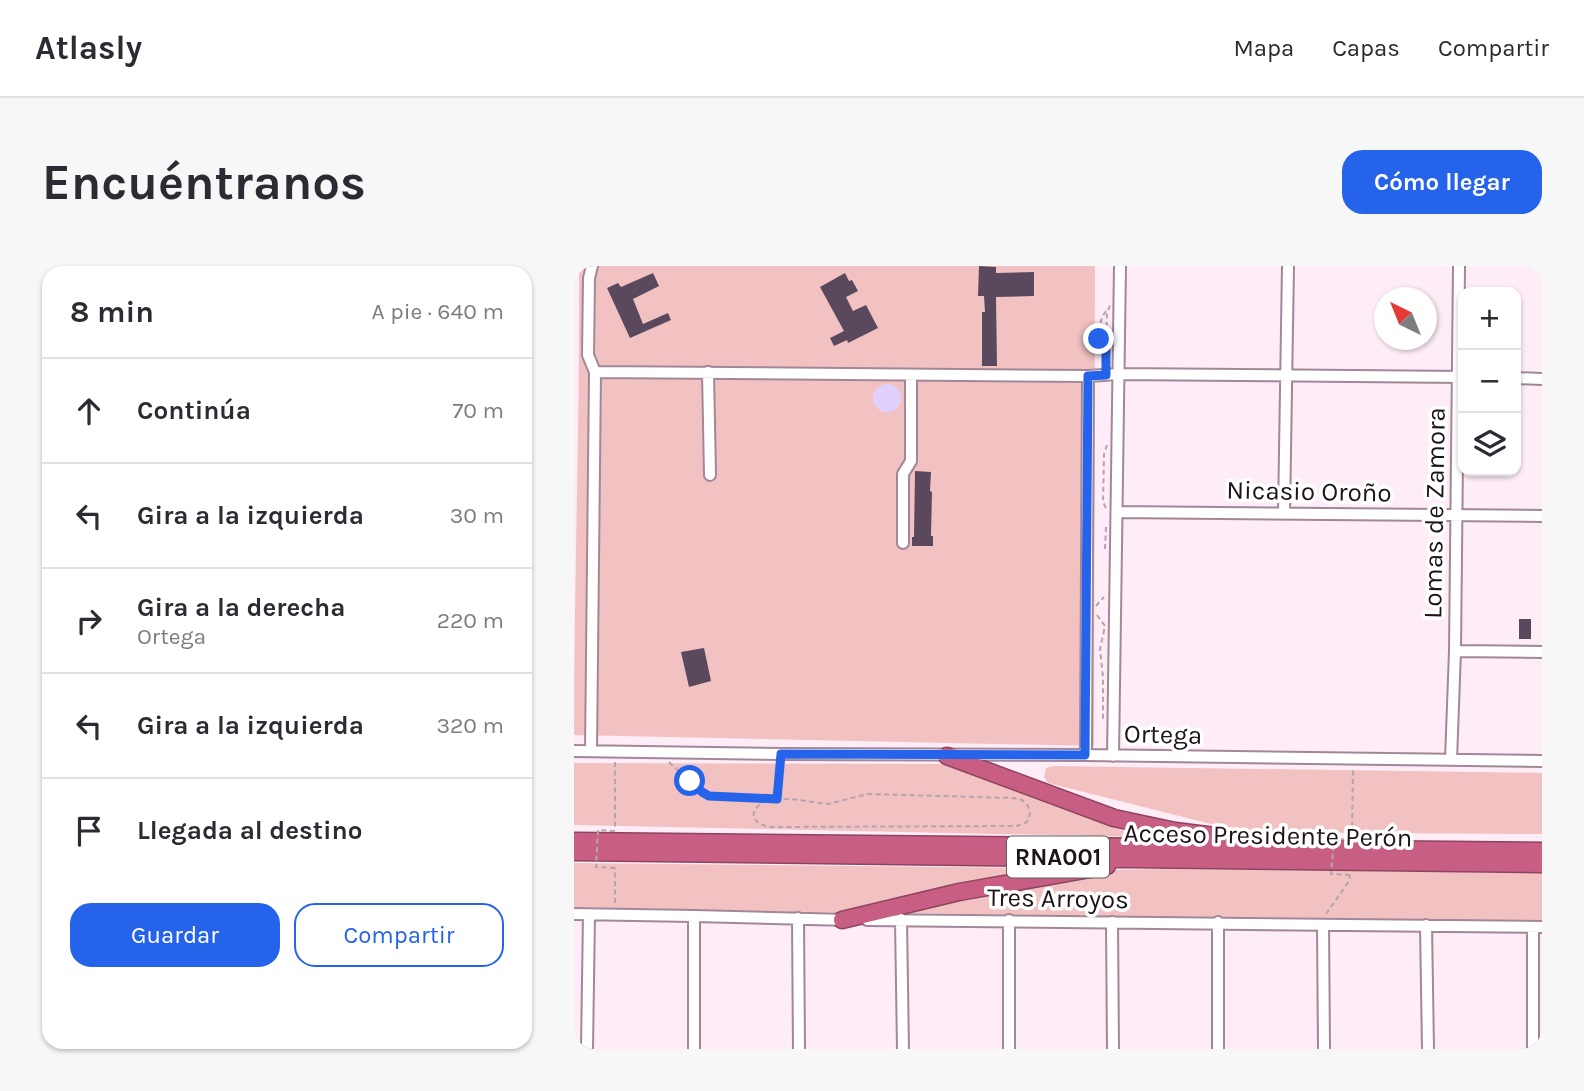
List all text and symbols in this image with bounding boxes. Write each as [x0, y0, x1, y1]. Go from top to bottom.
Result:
text: Atlasly [35, 29, 142, 67]
text: Mapa [1233, 34, 1294, 62]
text: Capas [1332, 34, 1400, 62]
text: Compartir [1438, 34, 1549, 62]
button: Cómo llegar [1342, 150, 1542, 214]
text: Encuéntranos [42, 154, 366, 211]
north arrow [1374, 287, 1437, 350]
map controls [1458, 287, 1521, 476]
button: + [1458, 287, 1521, 350]
text: 8 min [70, 294, 154, 330]
text: A pie · 640 m [372, 298, 504, 325]
route end [1083, 323, 1114, 354]
button: − [1458, 350, 1521, 413]
icon: ahead [70, 392, 108, 430]
text: Continúa [137, 395, 251, 426]
text: 70 m [453, 397, 504, 424]
street label: Lomas de Zamora [1417, 407, 1452, 619]
button: layers [1458, 413, 1521, 476]
street label: Nicasio Oroño [1226, 475, 1392, 508]
icon: left [70, 497, 108, 535]
text: Gira a la izquierda [137, 500, 364, 531]
text: 30 m [450, 502, 504, 529]
text: Gira a la derecha [137, 592, 346, 623]
icon: right [70, 602, 108, 640]
text: 220 m [437, 607, 504, 634]
text: Ortega [137, 623, 206, 650]
icon: left [70, 707, 108, 745]
text: Gira a la izquierda [137, 710, 364, 741]
text: 320 m [436, 712, 504, 739]
street label: Ortega [1124, 718, 1202, 751]
route start [674, 765, 705, 796]
icon: arrive [70, 812, 108, 850]
text: Llegada al destino [137, 815, 363, 846]
street label: Acceso Presidente Perón [1123, 817, 1412, 854]
road number: RNA001 [1007, 836, 1109, 878]
street label: Tres Arroyos [987, 882, 1129, 915]
button: Guardar [70, 903, 280, 967]
button: Compartir [294, 903, 504, 967]

